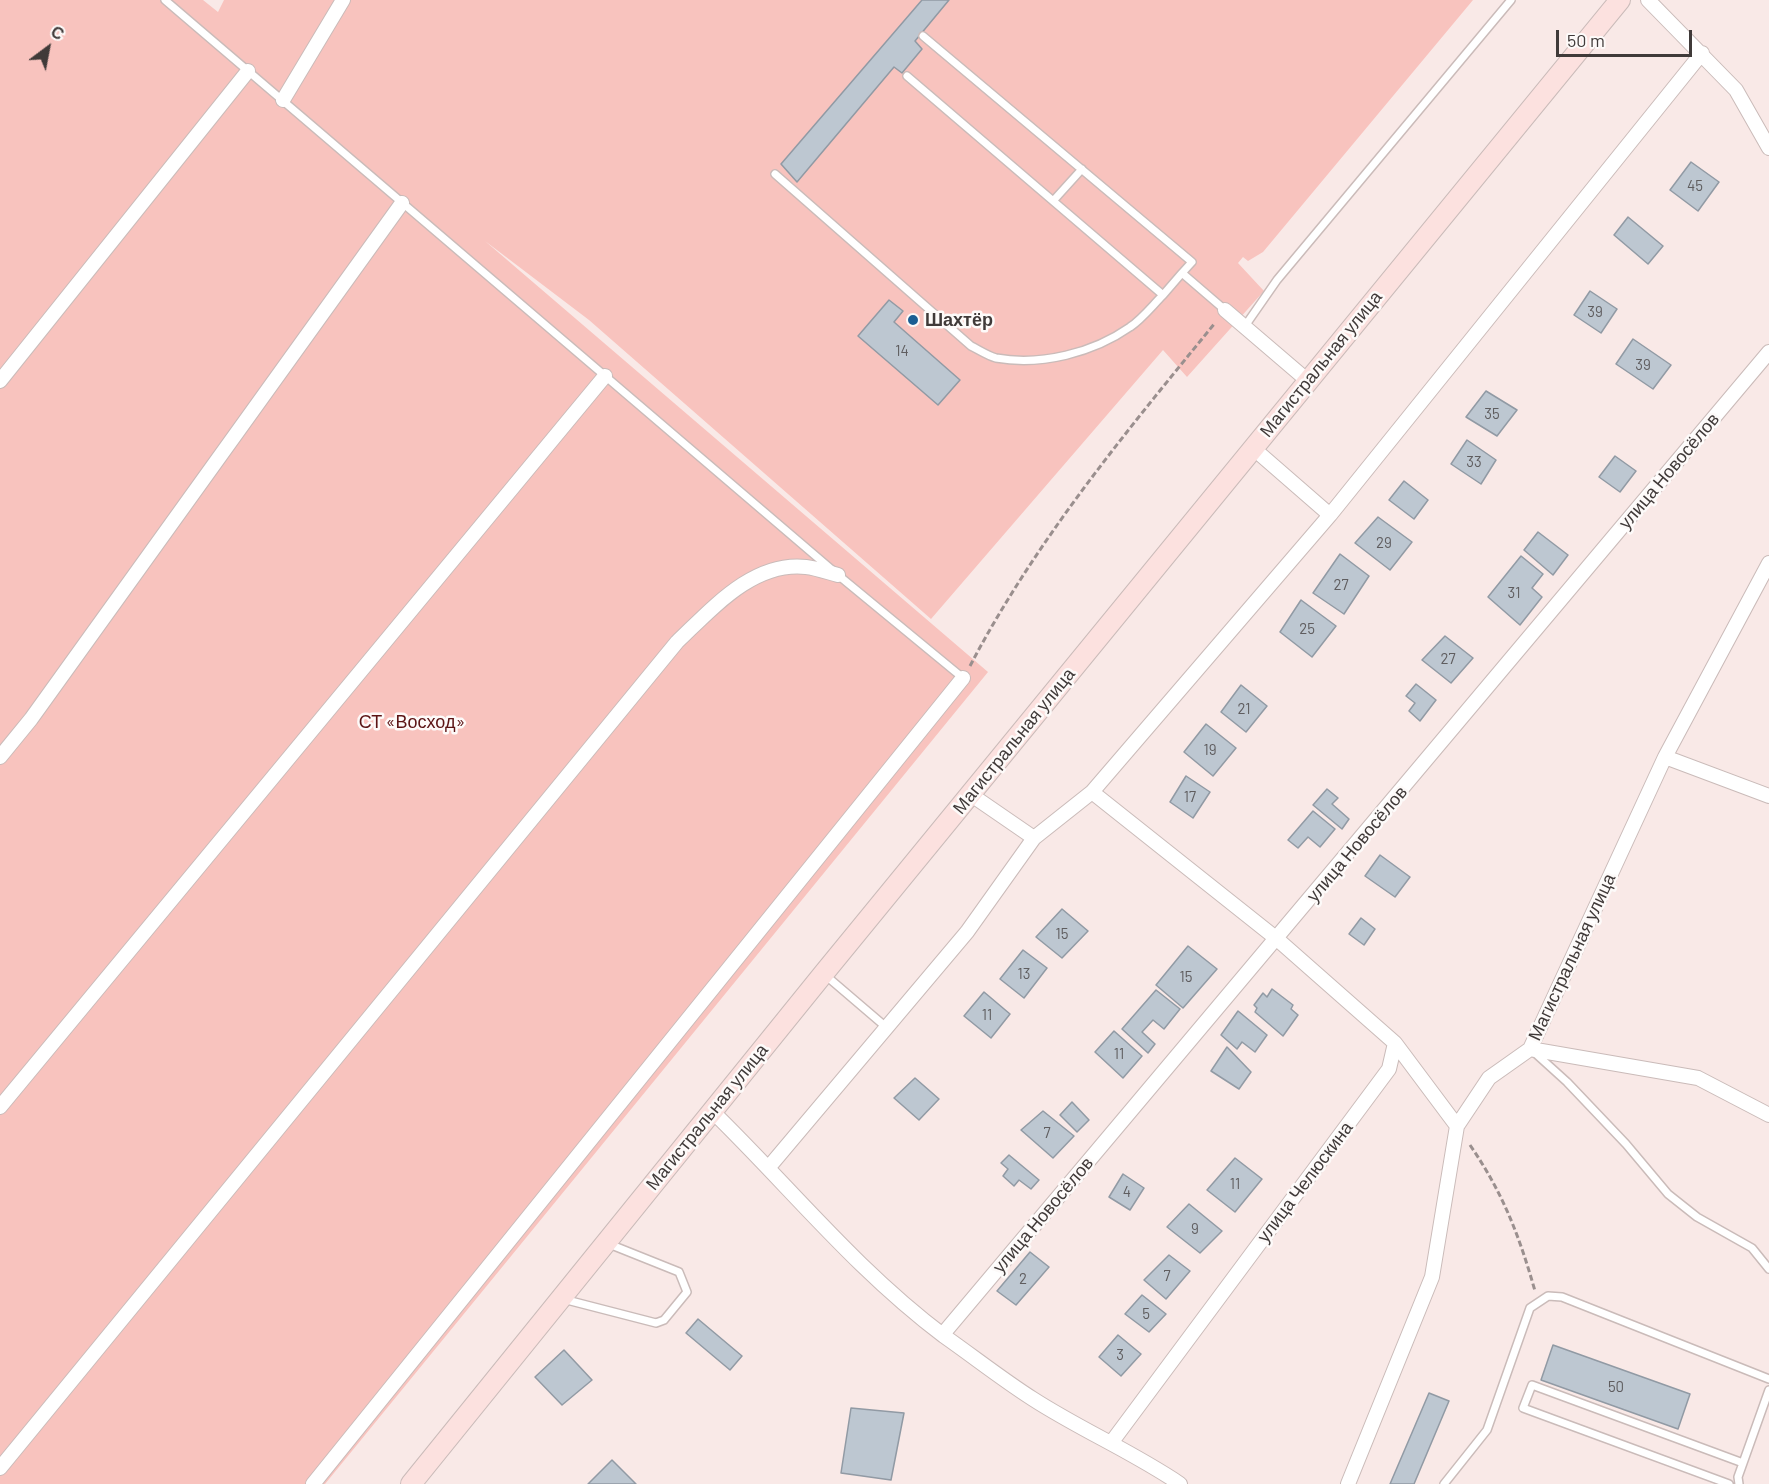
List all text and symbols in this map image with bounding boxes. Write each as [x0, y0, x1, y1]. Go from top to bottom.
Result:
north arrow [18, 18, 78, 78]
scale bar [1559, 18, 1696, 56]
text: С [48, 21, 68, 43]
text: 50 m [1567, 29, 1605, 51]
house number: 45 [1687, 177, 1703, 195]
street label: Магистральная улица [1255, 287, 1387, 441]
house number: 39 [1587, 303, 1603, 321]
place label: Шахтёр [925, 309, 993, 331]
marker: Шахтёр [906, 313, 920, 327]
house number: 14 [895, 342, 909, 360]
house number: 39 [1635, 356, 1651, 374]
house number: 35 [1484, 405, 1500, 423]
street label: улица Новосёлов [1614, 409, 1724, 533]
house number: 33 [1466, 453, 1482, 471]
house number: 29 [1376, 534, 1392, 552]
house number: 27 [1333, 576, 1349, 594]
house number: 31 [1508, 584, 1520, 602]
house number: 25 [1299, 620, 1315, 638]
house number: 27 [1440, 650, 1456, 668]
street label: Магистральная улица [948, 664, 1080, 818]
house number: 21 [1237, 700, 1251, 718]
park label: СТ «Восход» [359, 711, 465, 733]
house number: 19 [1203, 741, 1217, 759]
street label: улица Новосёлов [1302, 782, 1412, 906]
house number: 17 [1184, 788, 1196, 806]
street label: Магистральная улица [1524, 870, 1620, 1044]
house number: 15 [1056, 925, 1068, 943]
house number: 13 [1018, 965, 1030, 983]
house number: 15 [1180, 968, 1192, 986]
house number: 11 [982, 1006, 992, 1024]
street label: Магистральная улица [641, 1040, 773, 1194]
house number: 11 [1114, 1045, 1124, 1063]
street label: улица Челюскина [1253, 1117, 1357, 1247]
house number: 7 [1043, 1124, 1051, 1142]
street label: улица Новосёлов [988, 1153, 1098, 1277]
house number: 11 [1230, 1175, 1240, 1193]
house number: 4 [1123, 1183, 1131, 1201]
house number: 9 [1191, 1220, 1199, 1238]
house number: 7 [1163, 1267, 1171, 1285]
house number: 2 [1019, 1270, 1027, 1288]
house number: 5 [1142, 1305, 1150, 1323]
house number: 3 [1116, 1346, 1124, 1364]
house number: 50 [1608, 1378, 1624, 1396]

